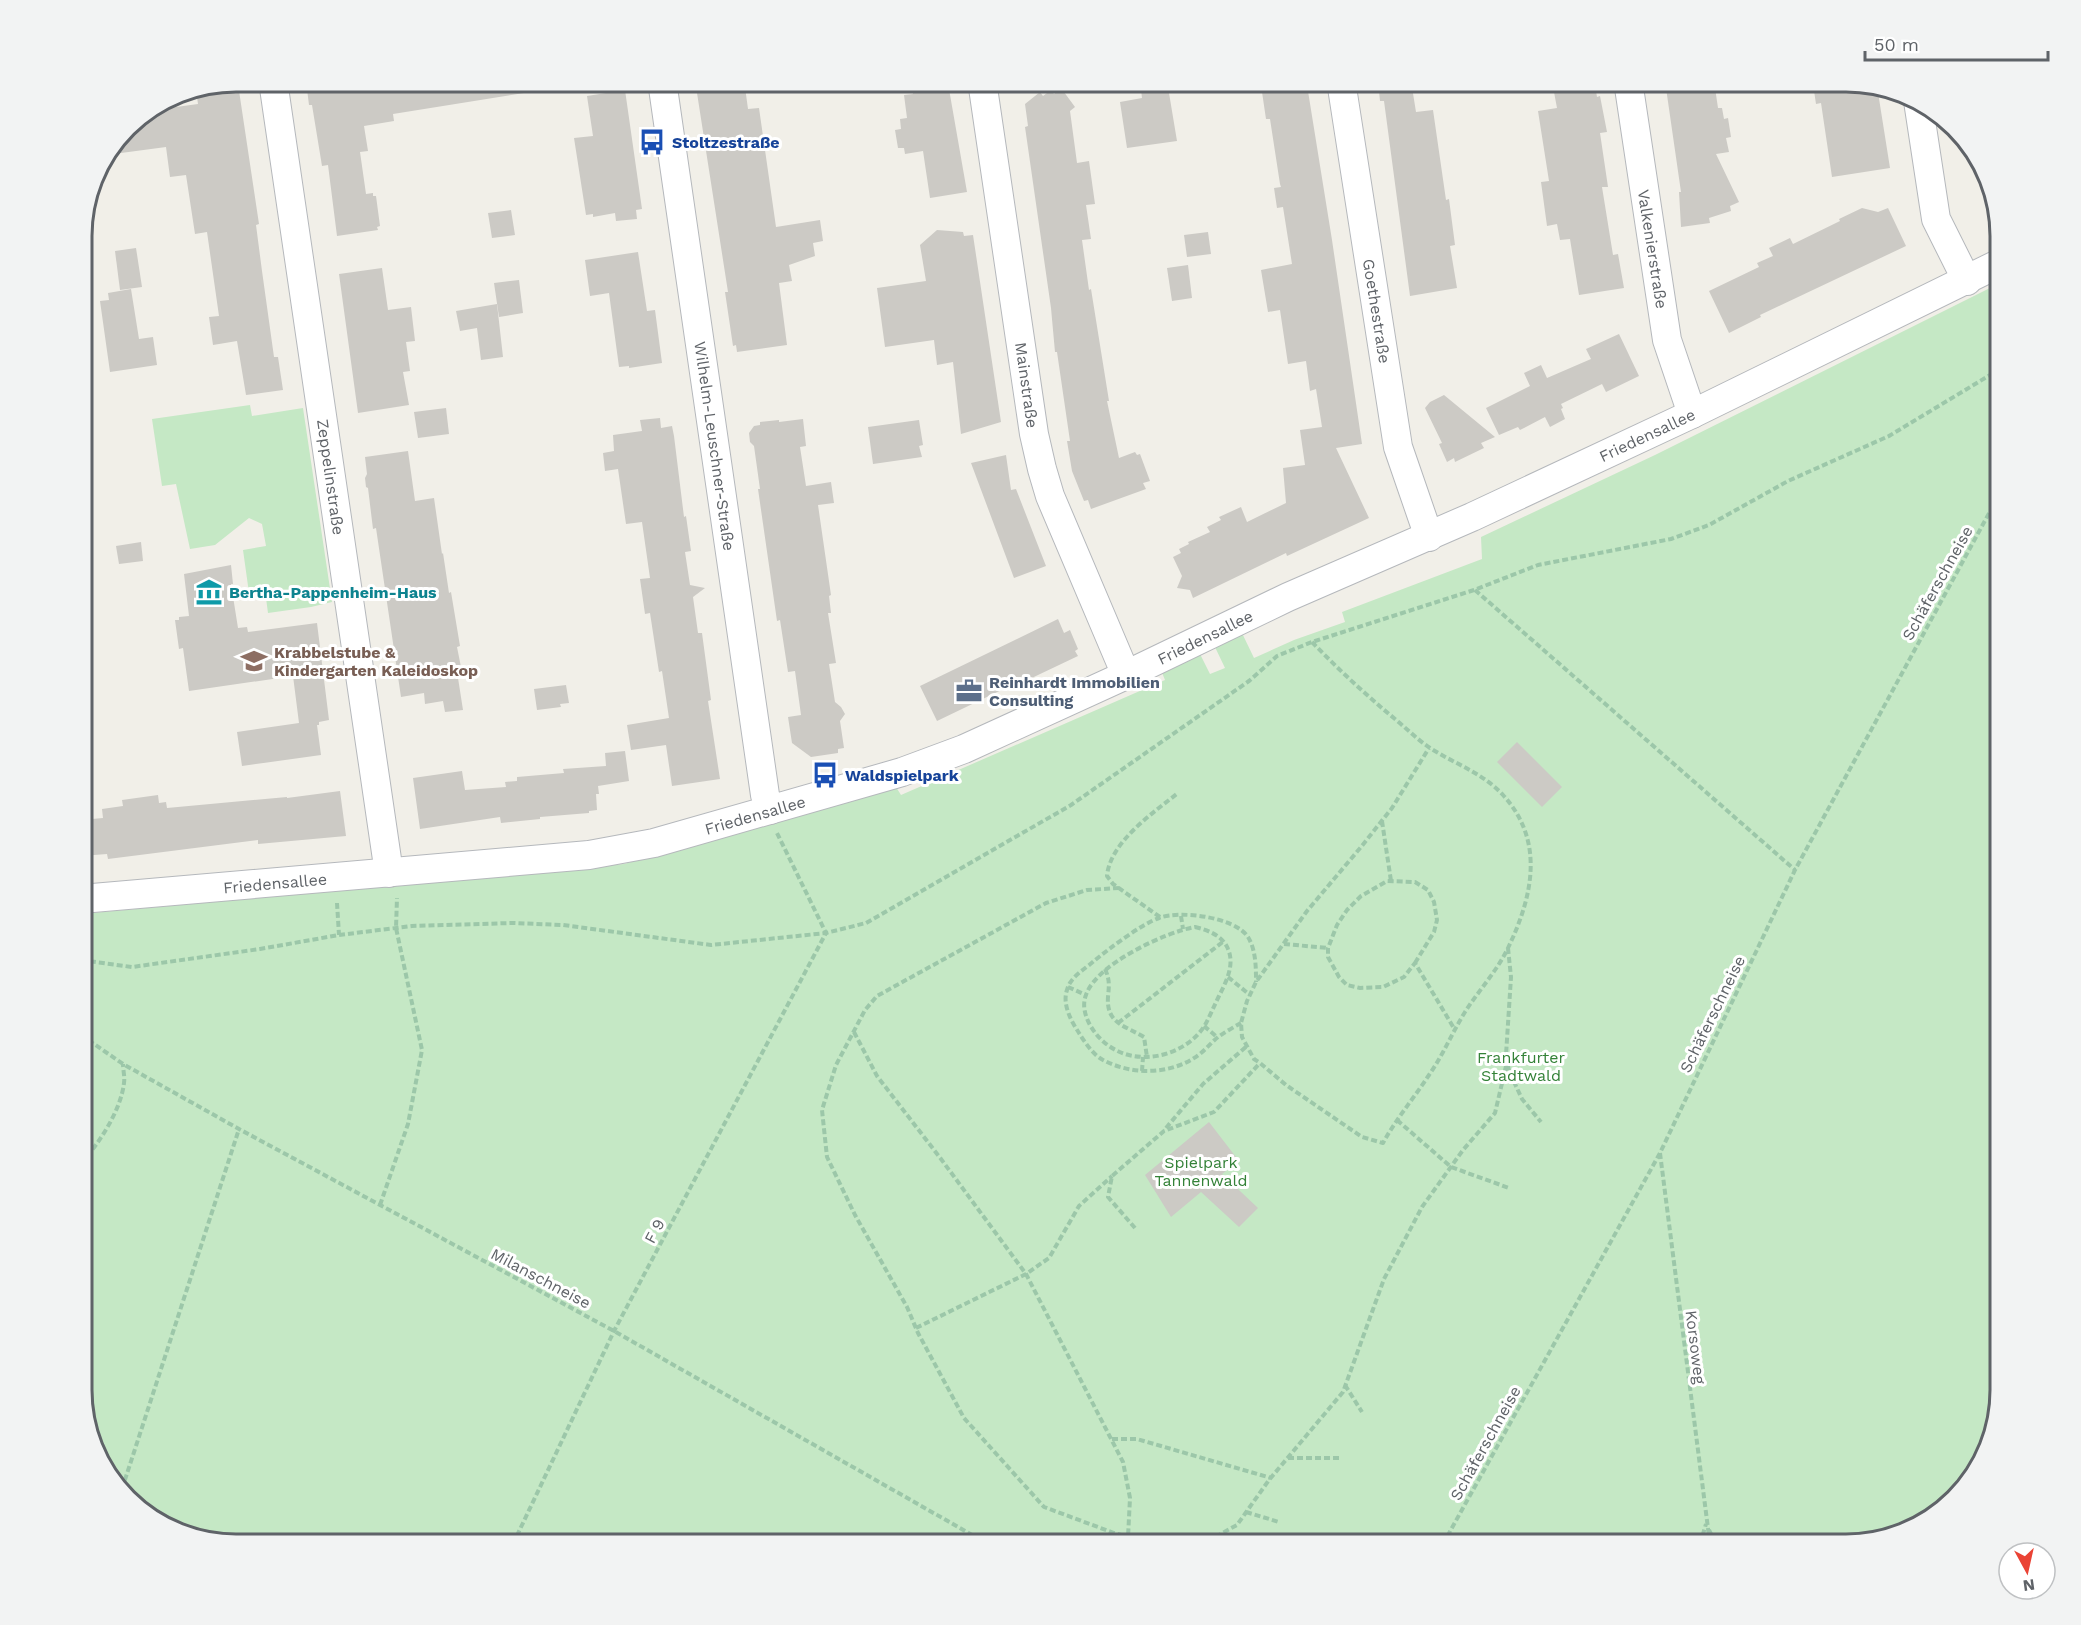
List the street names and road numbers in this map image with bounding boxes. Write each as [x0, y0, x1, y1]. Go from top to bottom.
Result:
street label: Valkenierstraße [1634, 188, 1671, 310]
street label: Goethestraße [1359, 257, 1394, 365]
street label: Wilhelm-Leuschner-Straße [690, 340, 739, 552]
street label: Mainstraße [1011, 341, 1042, 429]
street label: Friedensallee [1596, 405, 1698, 466]
street label: Zeppelinstraße [313, 418, 348, 536]
street label: Schäferschneise [1898, 523, 1977, 644]
street label: Friedensallee [1154, 606, 1256, 669]
street label: Friedensallee [703, 792, 808, 839]
street label: Friedensallee [222, 870, 328, 897]
street label: Schäferschneise [1676, 953, 1749, 1076]
street label: F 9 [640, 1216, 669, 1247]
street label: Milanschneise [488, 1244, 594, 1313]
street label: Korsoweg [1682, 1309, 1710, 1386]
street label: Schäferschneise [1446, 1383, 1525, 1504]

